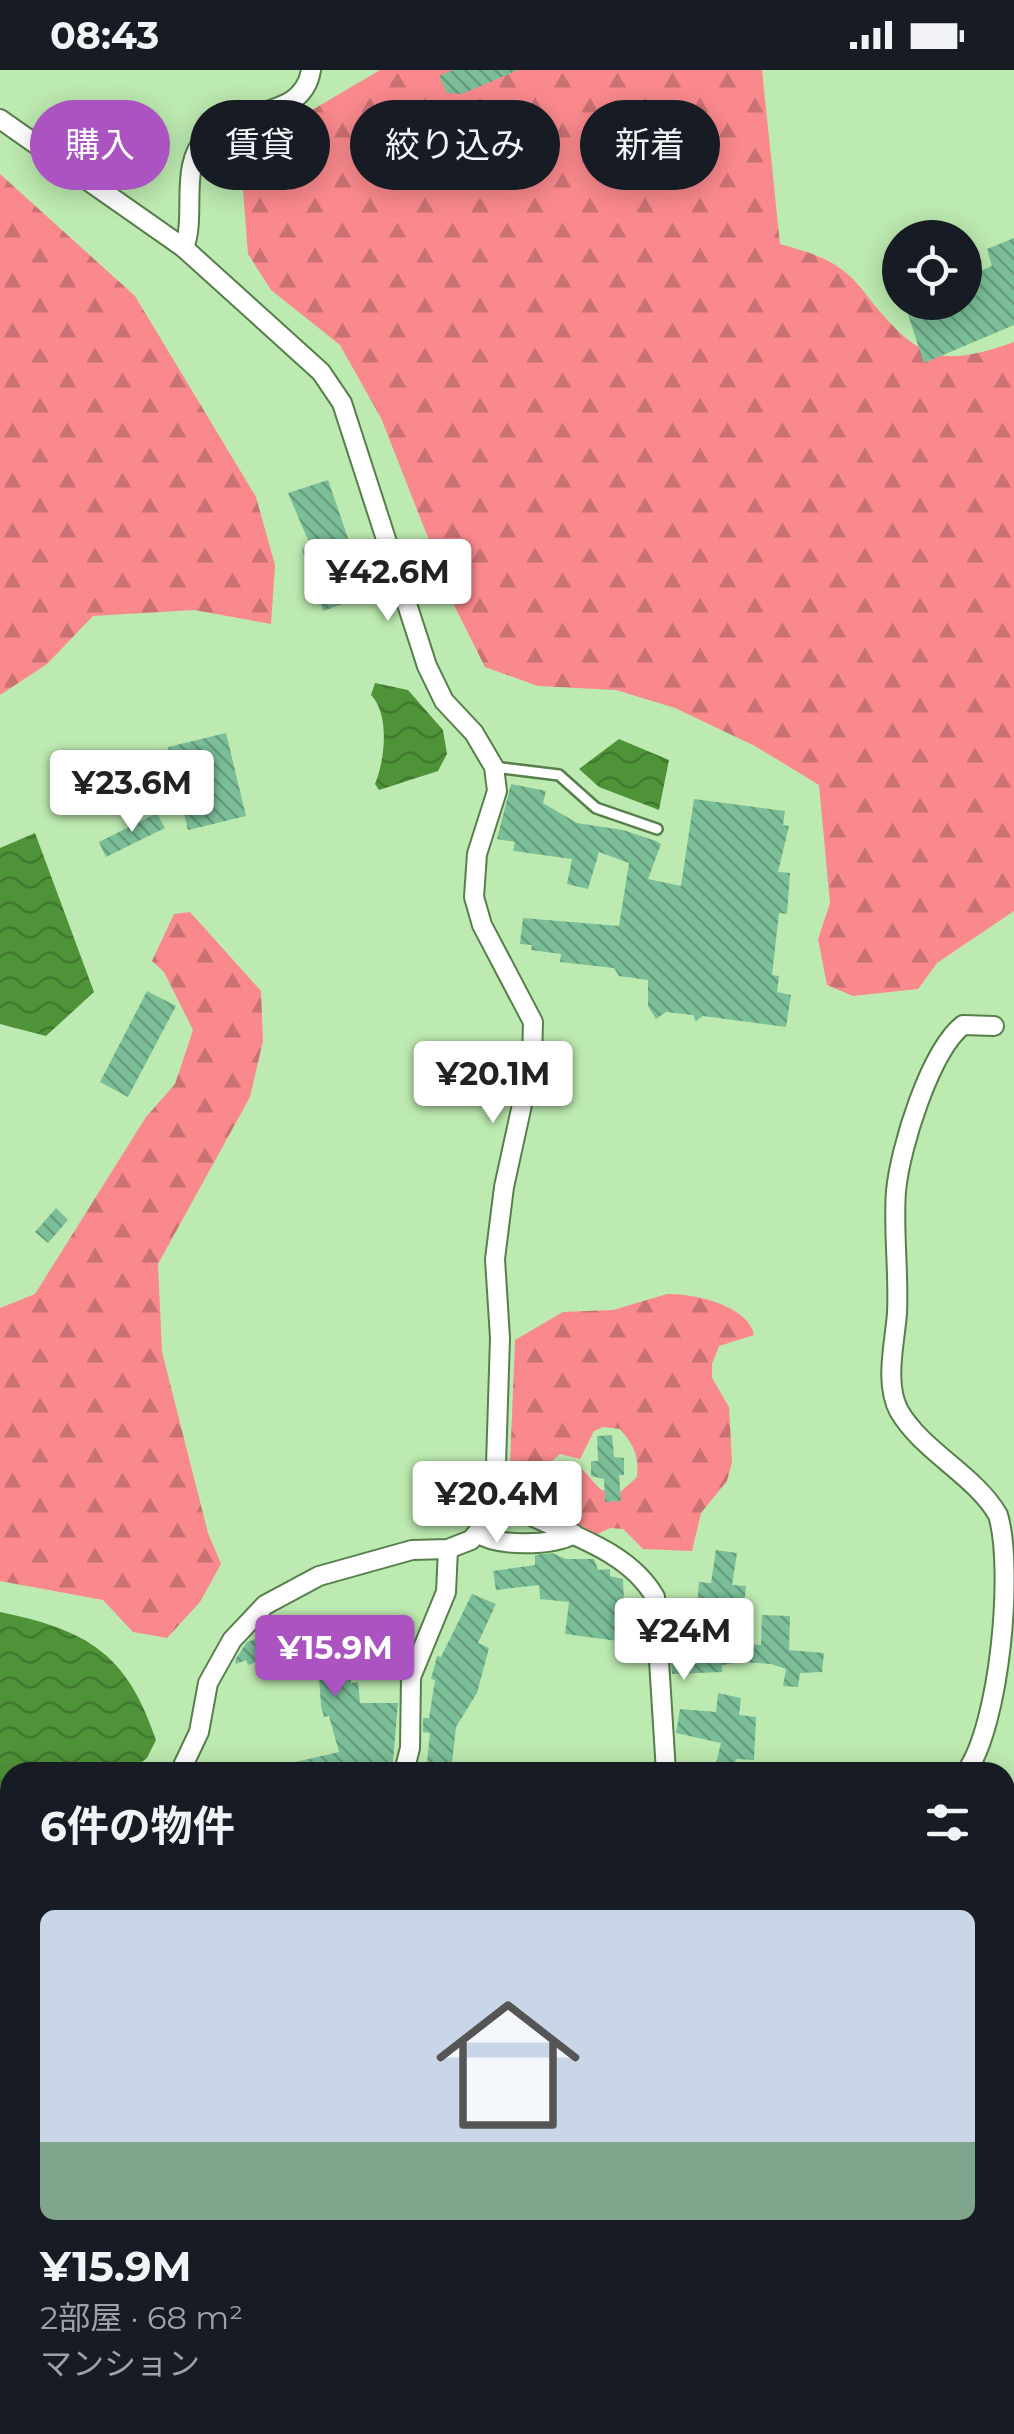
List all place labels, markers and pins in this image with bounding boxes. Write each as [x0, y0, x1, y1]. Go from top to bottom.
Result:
pin: ¥42.6M [307, 539, 469, 624]
pin: ¥23.6M [51, 750, 213, 835]
pin: ¥20.1M [412, 1041, 574, 1126]
pin: ¥20.4M [416, 1461, 578, 1546]
pin: ¥24M [625, 1598, 743, 1683]
pin: ¥15.9M [254, 1615, 416, 1700]

